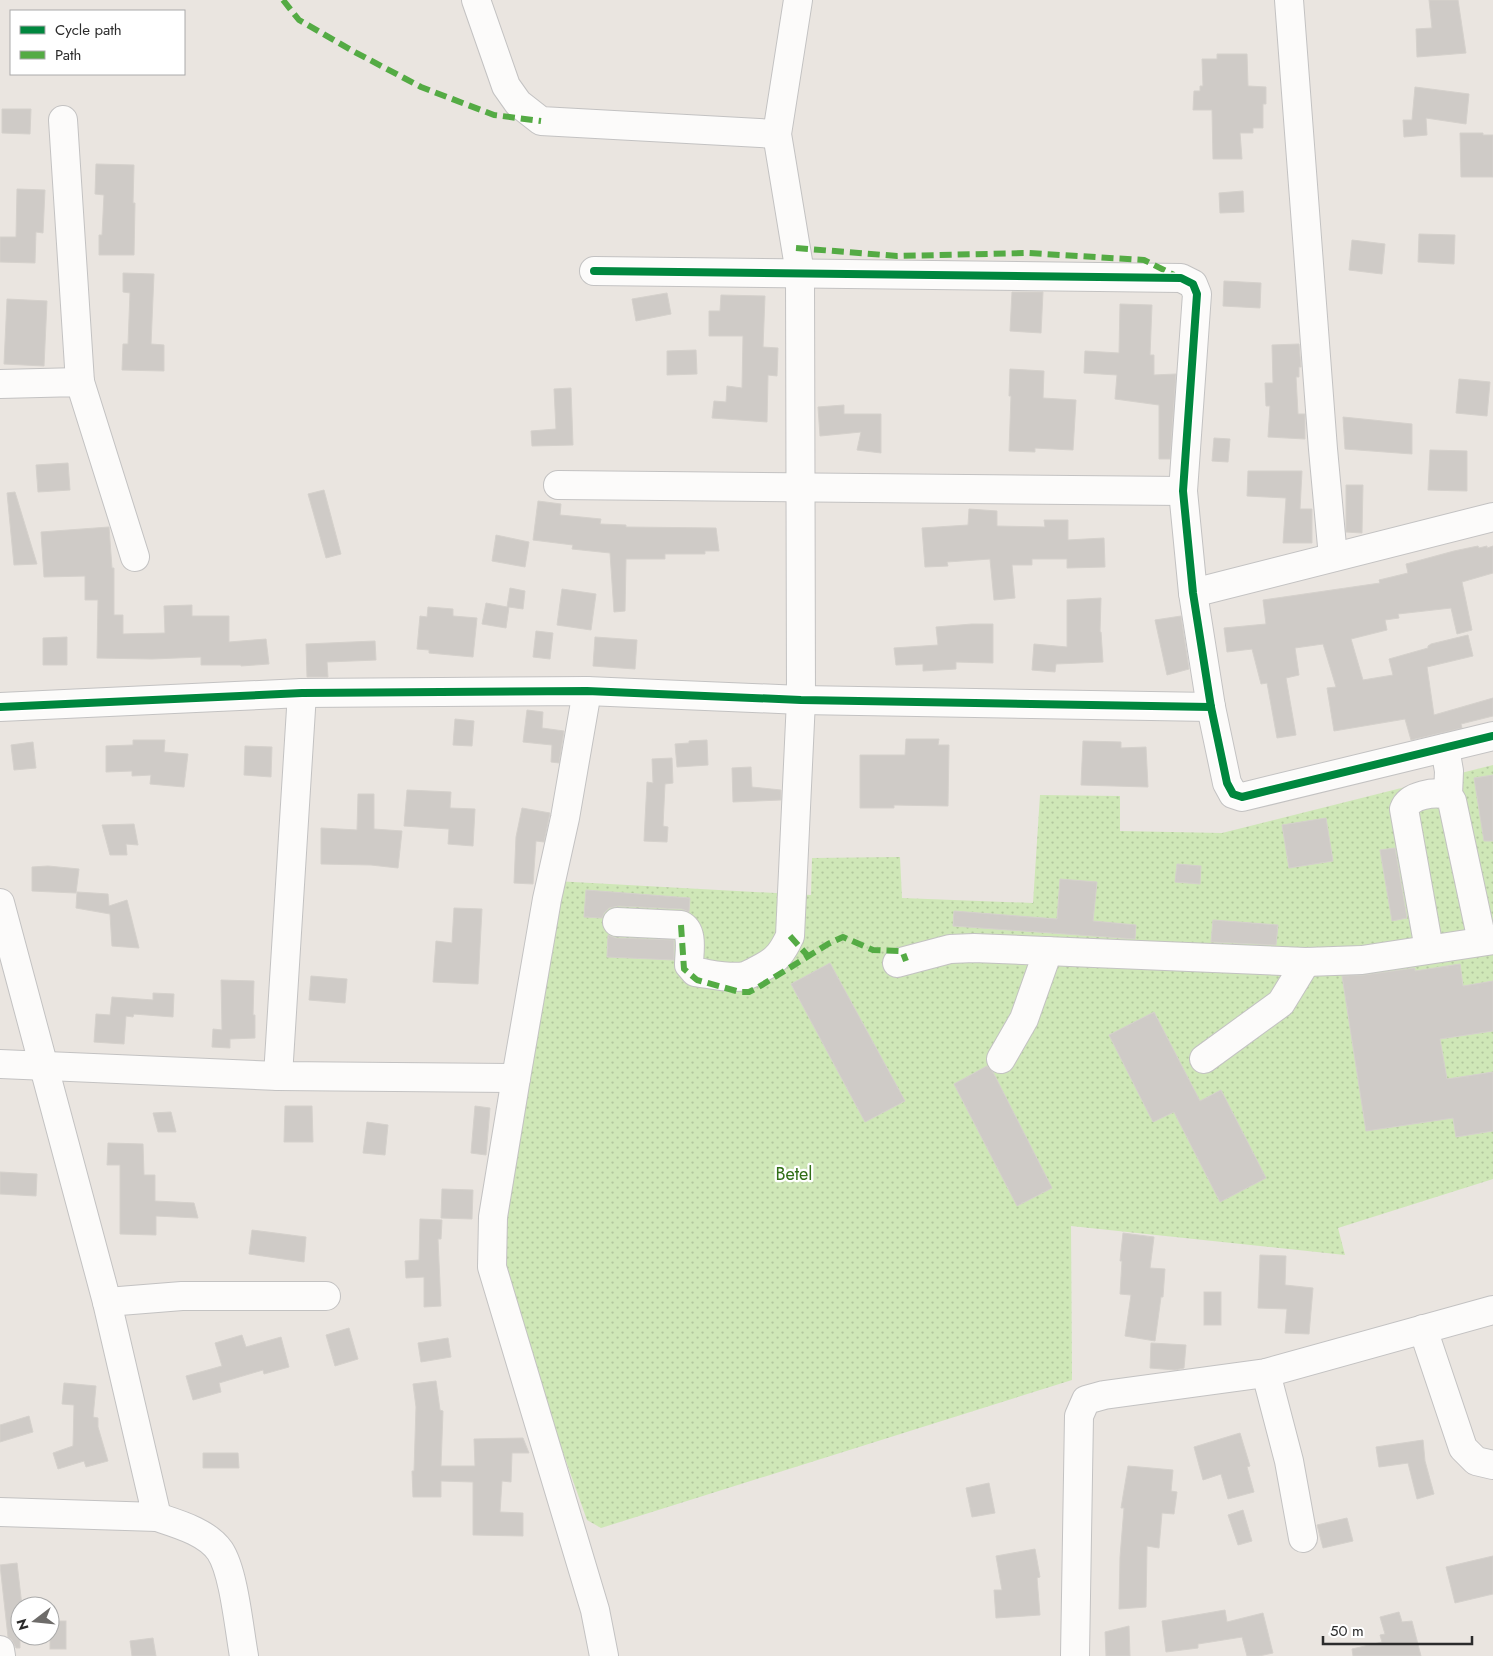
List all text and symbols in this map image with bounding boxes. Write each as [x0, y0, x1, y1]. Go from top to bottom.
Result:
legend [10, 10, 185, 75]
text: Cycle path [55, 19, 122, 41]
text: Path [55, 44, 81, 66]
park label: Betel [775, 1161, 813, 1187]
north arrow [10, 1596, 60, 1646]
scale bar [1323, 1614, 1472, 1646]
text: N [11, 1616, 34, 1633]
text: 50 m [1330, 1620, 1364, 1642]

